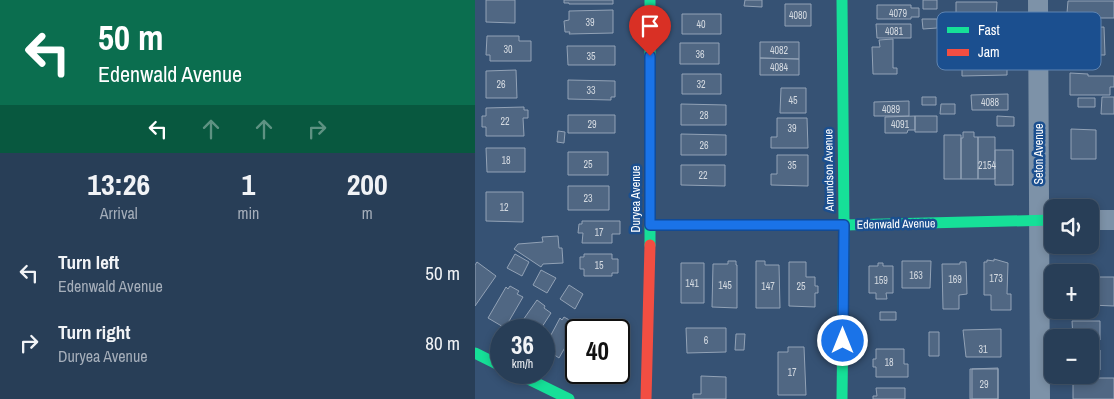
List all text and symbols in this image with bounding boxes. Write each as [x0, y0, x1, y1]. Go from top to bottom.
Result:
pin [629, 5, 671, 56]
house number: 4079 [889, 7, 908, 20]
house number: 4080 [789, 9, 808, 22]
icon: arrive [636, 12, 664, 40]
legend [937, 12, 1101, 70]
text: 50 m [98, 14, 163, 61]
house number: 39 [585, 16, 595, 29]
house number: 40 [696, 18, 706, 31]
icon: left [15, 20, 80, 85]
text: Fast [978, 21, 1000, 39]
house number: 4081 [885, 25, 904, 38]
house number: 30 [503, 43, 513, 56]
text: Jam [978, 43, 1000, 61]
house number: 4082 [770, 44, 789, 57]
house number: 36 [695, 48, 705, 61]
house number: 35 [586, 50, 596, 63]
text: Edenwald Avenue [98, 59, 242, 89]
house number: 4084 [770, 61, 789, 74]
house number: 26 [496, 78, 506, 91]
house number: 32 [696, 78, 706, 91]
house number: 33 [586, 84, 596, 97]
house number: 45 [788, 94, 798, 107]
house number: 4088 [981, 96, 1000, 109]
house number: 4089 [882, 103, 901, 116]
house number: 28 [699, 109, 709, 122]
icon: left [144, 115, 172, 143]
icon: ahead [197, 115, 225, 143]
icon: ahead [250, 115, 278, 143]
icon: right [303, 115, 331, 143]
house number: 22 [500, 115, 510, 128]
house number: 29 [587, 118, 597, 131]
house number: 4091 [891, 118, 910, 131]
house number: 39 [787, 122, 797, 135]
street label: Seton Avenue [1031, 123, 1047, 185]
street label: Amundson Avenue [820, 129, 838, 212]
house number: 26 [699, 139, 709, 152]
house number: 18 [501, 154, 511, 167]
house number: 25 [583, 158, 593, 171]
house number: 35 [787, 159, 797, 172]
house number: 2154 [978, 159, 997, 172]
text: 13:26 [87, 164, 150, 204]
text: 1 [242, 164, 255, 204]
text: 200 [347, 164, 388, 204]
street label: Duryea Avenue [628, 165, 644, 233]
house number: 22 [698, 169, 708, 182]
house number: 23 [583, 192, 593, 205]
map controls [1044, 199, 1099, 384]
button: sound [1044, 199, 1099, 254]
house number: 12 [499, 201, 509, 214]
text: Arrival [100, 202, 138, 224]
text: min [237, 202, 259, 224]
text: m [362, 202, 373, 224]
street label: Edenwald Avenue [857, 215, 935, 233]
house number: 17 [594, 226, 604, 239]
text: Turn left [58, 249, 119, 275]
icon: left [15, 259, 43, 287]
house number: 15 [594, 259, 604, 272]
text: 50 m [425, 260, 460, 286]
button: + [1044, 264, 1099, 319]
house number: 163 [909, 269, 923, 282]
house number: 173 [989, 272, 1003, 285]
house number: 169 [948, 273, 962, 286]
house number: 159 [874, 274, 888, 287]
text: Edenwald Avenue [58, 275, 163, 297]
house number: 141 [685, 277, 699, 290]
house number: 145 [718, 279, 732, 292]
house number: 147 [761, 280, 775, 293]
house number: 25 [796, 280, 806, 293]
position arrow [816, 314, 868, 366]
text: Turn right [58, 319, 130, 345]
speed limit sign: 40 [565, 319, 630, 384]
text: 36 [511, 328, 534, 362]
icon: right [15, 329, 43, 357]
button: − [1044, 329, 1099, 384]
text: 80 m [425, 330, 460, 356]
house number: 6 [704, 334, 709, 347]
house number: 31 [978, 343, 988, 356]
text: Duryea Avenue [58, 345, 148, 367]
text: km/h [512, 356, 533, 372]
house number: 18 [884, 356, 894, 369]
house number: 17 [787, 366, 797, 379]
house number: 29 [979, 378, 989, 391]

